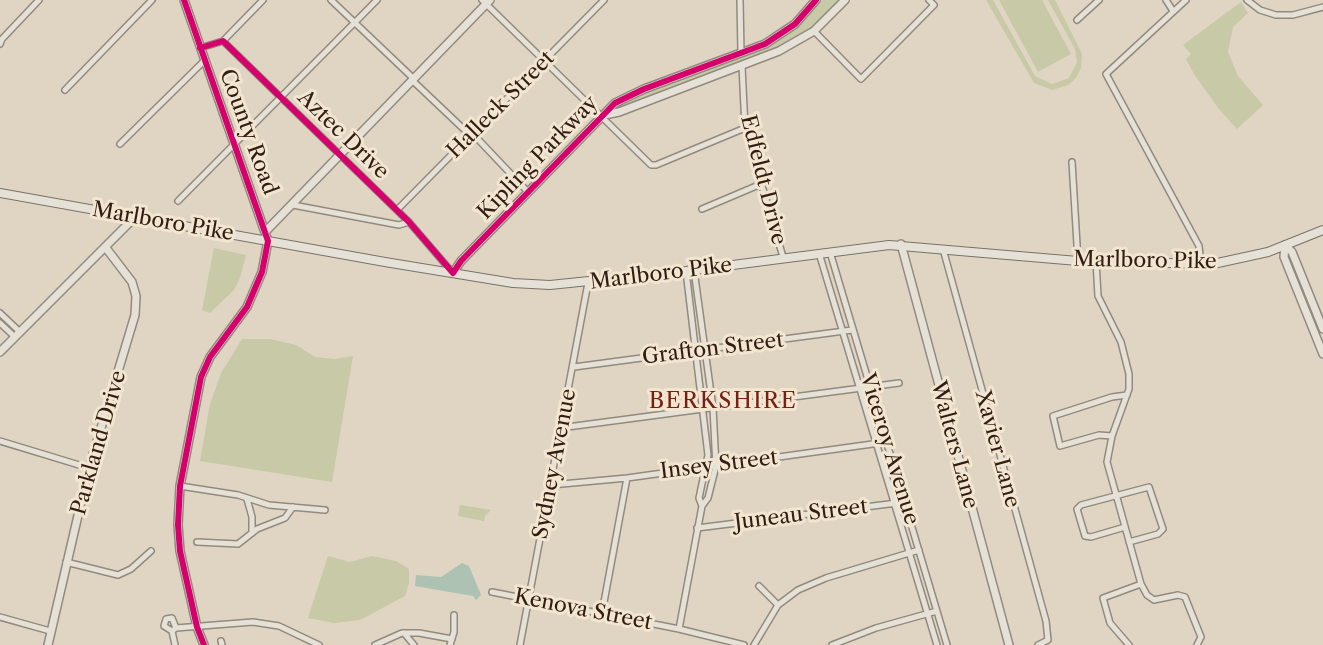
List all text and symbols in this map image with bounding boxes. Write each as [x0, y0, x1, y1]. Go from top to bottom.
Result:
street label: Halleck Street [442, 46, 560, 164]
street label: County Road [214, 66, 282, 198]
street label: Aztec Drive [292, 85, 394, 185]
street label: Kipling Parkway [473, 91, 603, 225]
street label: Edfeldt Drive [735, 112, 791, 248]
street label: Marlboro Pike [90, 197, 236, 247]
street label: Marlboro Pike [1073, 247, 1217, 275]
street label: Marlboro Pike [588, 253, 734, 295]
street label: Grafton Street [641, 328, 785, 370]
street label: Parkland Drive [66, 368, 132, 518]
street label: Viceroy Avenue [854, 370, 924, 528]
street label: Walters Lane [925, 378, 983, 512]
street label: Sydney Avenue [528, 387, 582, 541]
street label: Xavier Lane [969, 387, 1025, 511]
district label: BERKSHIRE [649, 389, 797, 415]
street label: Insey Street [659, 445, 779, 485]
street label: Juneau Street [733, 494, 869, 536]
street label: Kenova Street [512, 584, 654, 636]

